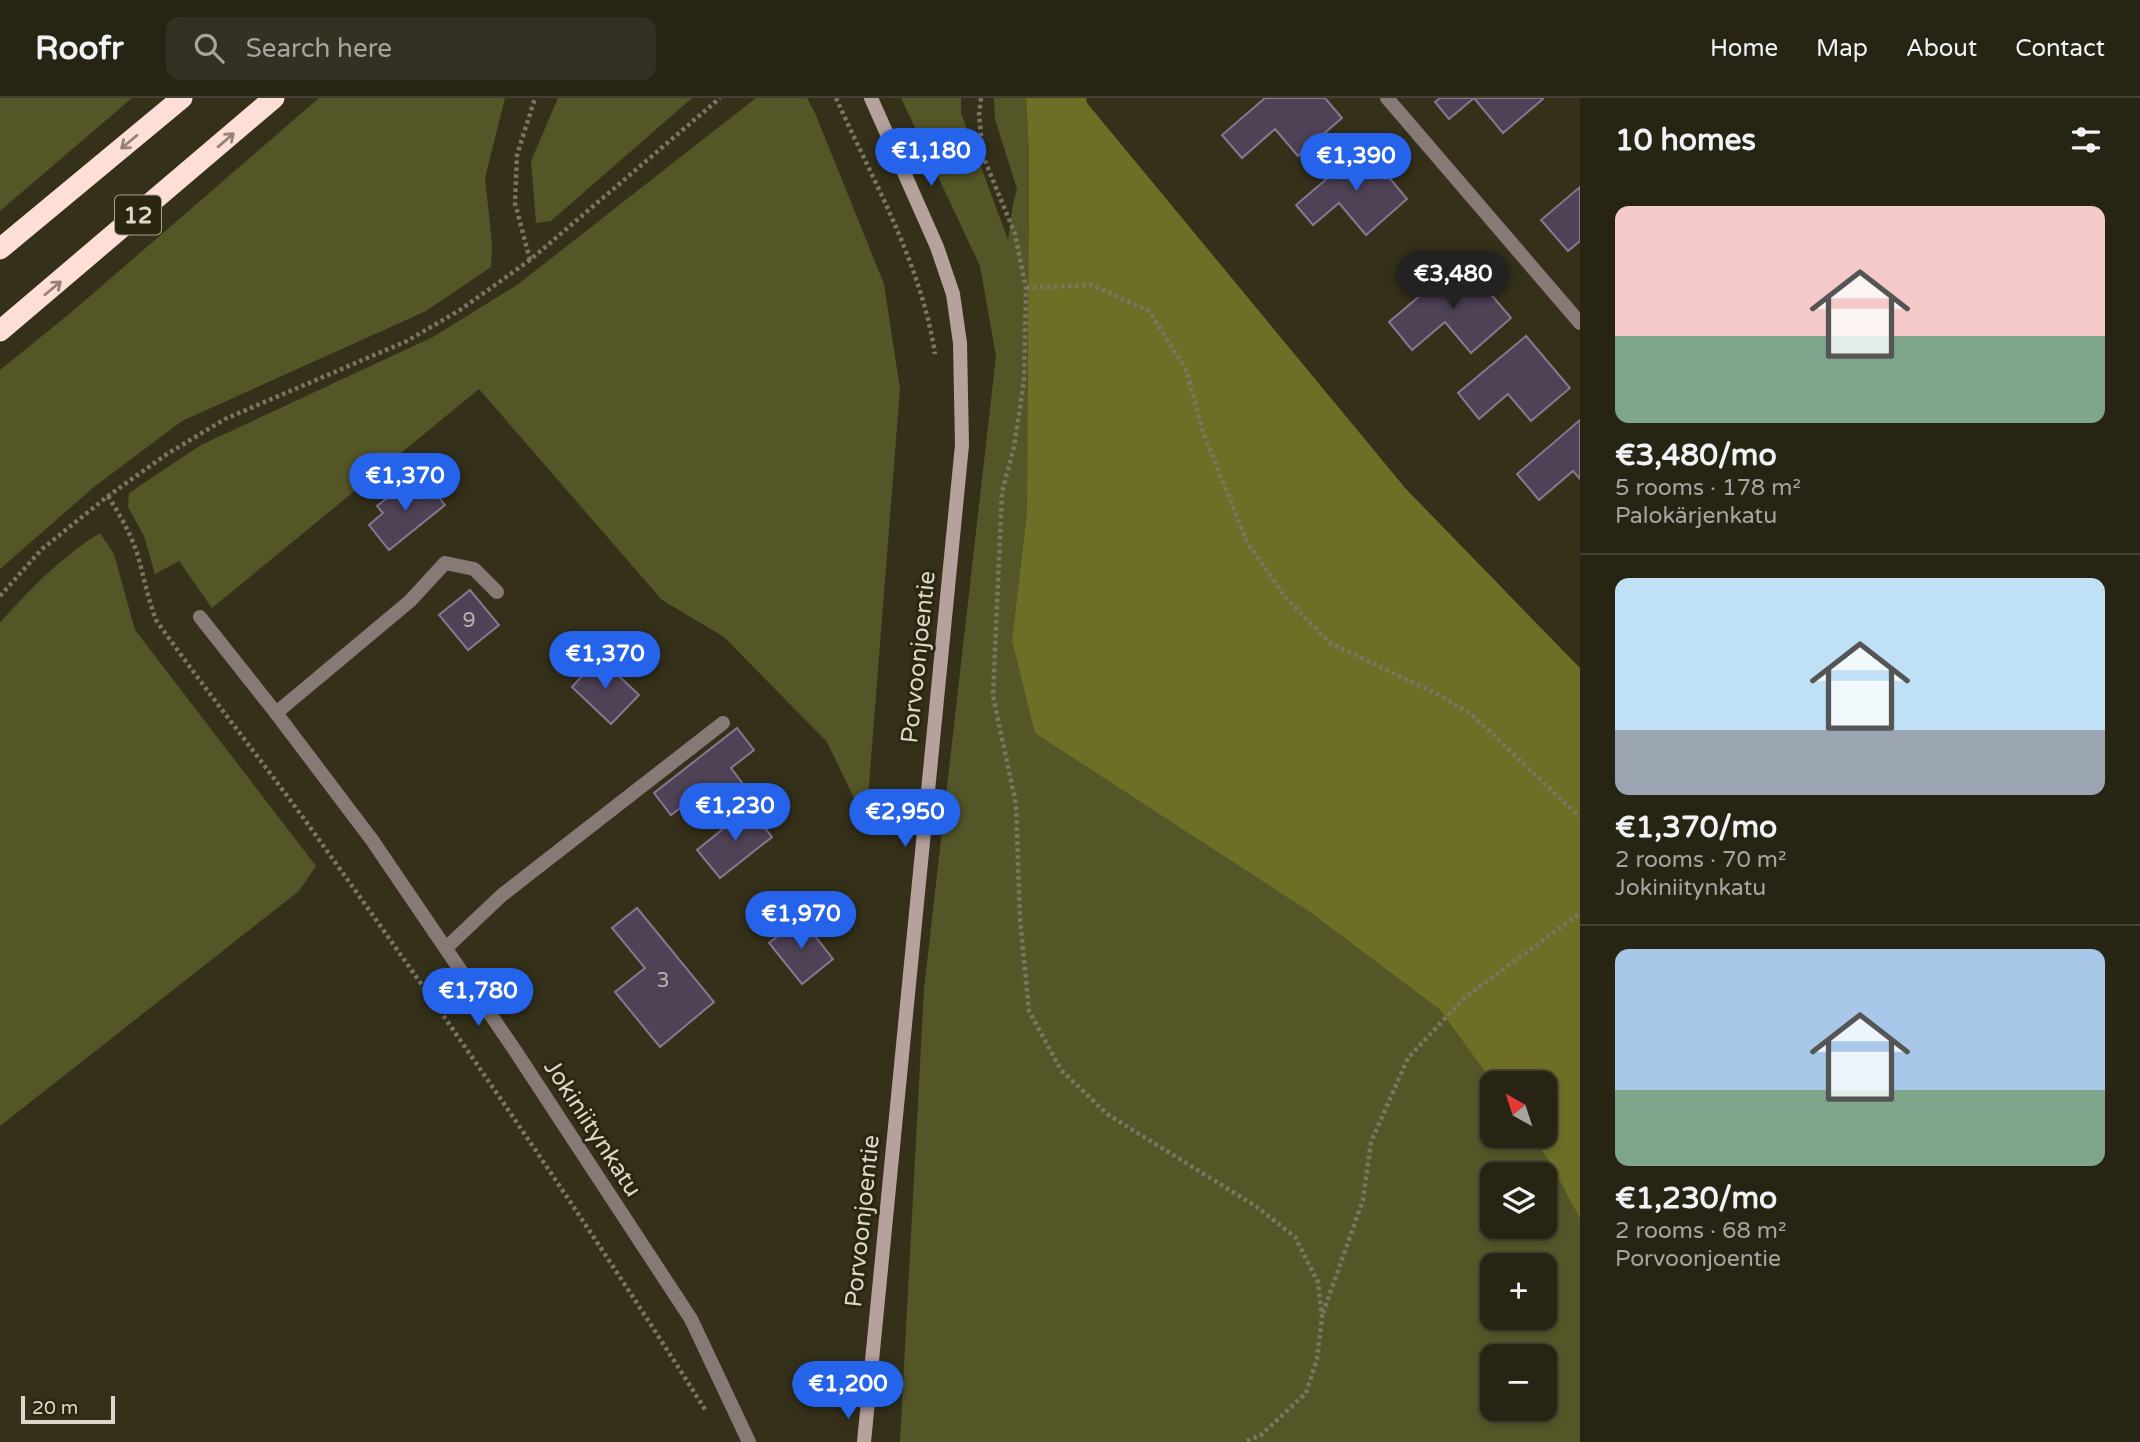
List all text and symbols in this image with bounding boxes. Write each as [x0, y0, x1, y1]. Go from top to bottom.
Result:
search box [166, 17, 656, 80]
text: Roofr [35, 29, 124, 68]
icon: search [190, 29, 228, 67]
text: Search here [246, 33, 392, 64]
text: Home [1710, 34, 1778, 63]
text: Map [1816, 34, 1868, 63]
text: About [1906, 34, 1977, 63]
text: Contact [2015, 34, 2105, 63]
icon: filters [2067, 121, 2105, 159]
text: 10 homes [1615, 122, 1756, 159]
pin: €1,180 [874, 129, 988, 188]
one-way arrow [216, 132, 234, 148]
one-way arrow [121, 134, 139, 149]
pin: €1,390 [1299, 134, 1413, 193]
text: €1,180 [891, 137, 971, 165]
text: €1,390 [1316, 142, 1396, 170]
road number: 12 [115, 196, 161, 234]
icon: home [1797, 251, 1923, 377]
pin: €3,480 [1396, 252, 1510, 311]
text: €3,480 [1414, 260, 1492, 288]
one-way arrow [43, 280, 61, 296]
text: €3,480/mo [1615, 437, 1777, 474]
pin: €1,370 [348, 454, 462, 513]
text: €1,370 [365, 462, 445, 490]
text: 5 rooms · 178 m² [1615, 474, 1801, 502]
text: Palokärjenkatu [1615, 502, 1777, 530]
street label: Porvoonjoentie [895, 569, 942, 745]
house number: 9 [462, 608, 476, 633]
icon: home [1797, 623, 1923, 749]
pin: €1,370 [548, 632, 662, 691]
text: €1,370 [565, 640, 645, 668]
pin: €1,230 [678, 784, 792, 843]
pin: €2,950 [848, 790, 962, 849]
text: €1,230 [695, 792, 775, 820]
text: €2,950 [865, 798, 945, 826]
text: €1,370/mo [1615, 809, 1777, 846]
text: 2 rooms · 70 m² [1615, 846, 1786, 874]
text: Jokiniitynkatu [1615, 874, 1766, 902]
pin: €1,970 [744, 892, 858, 951]
text: €1,970 [761, 900, 841, 928]
pin: €1,780 [421, 968, 535, 1028]
house number: 3 [656, 968, 670, 993]
text: €1,780 [438, 977, 518, 1005]
icon: home [1797, 994, 1923, 1120]
street label: Jokiniitynkatu [537, 1054, 648, 1202]
north arrow [1480, 1071, 1558, 1148]
map controls [1480, 1071, 1557, 1421]
street label: Porvoonjoentie [839, 1133, 886, 1309]
button: layers [1480, 1162, 1557, 1239]
text: €1,230/mo [1615, 1180, 1777, 1217]
text: 2 rooms · 68 m² [1615, 1217, 1786, 1245]
text: Porvoonjoentie [1615, 1245, 1781, 1273]
button: + [1480, 1253, 1557, 1330]
button: − [1480, 1344, 1557, 1421]
pin: €1,200 [791, 1362, 905, 1421]
text: €1,200 [808, 1370, 888, 1398]
scale bar [21, 1393, 116, 1425]
text: 20 m [32, 1397, 78, 1419]

